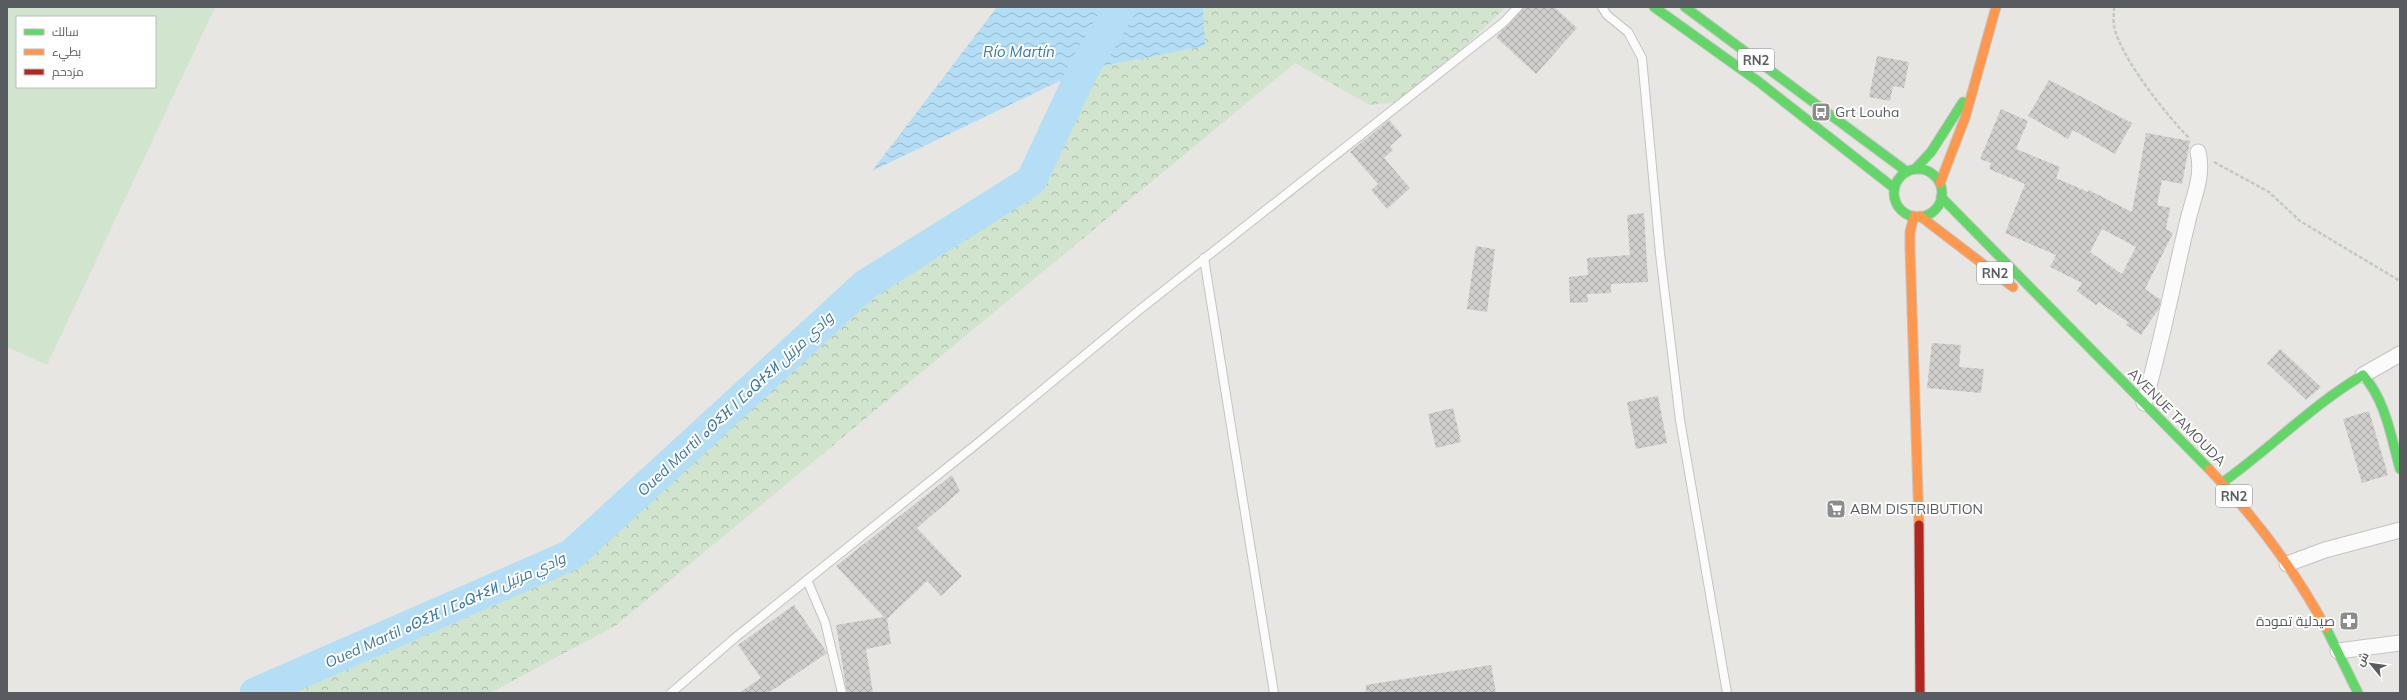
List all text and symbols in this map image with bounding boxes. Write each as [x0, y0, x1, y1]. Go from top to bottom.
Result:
legend [16, 16, 156, 88]
text: سالك [52, 24, 79, 39]
water label: Río Martín [983, 42, 1055, 61]
text: بطيء [52, 44, 81, 62]
road number: RN2 [1738, 49, 1774, 71]
text: مزدحم [52, 64, 84, 80]
bus stop icon: Grt Louha [1810, 101, 1832, 123]
place label: Grt Louha [1835, 103, 1899, 121]
road number: RN2 [1977, 262, 2013, 284]
water label: Oued Martil ⴰⵙⵉⴼ ⵏ ⵎⴰⵕⵜⵉⵍ وادي مرتيل [633, 307, 840, 502]
street label: AVENUE TAMOUDA [2124, 364, 2230, 470]
road number: RN2 [2216, 485, 2252, 507]
supermarket icon: ABM DISTRIBUTION [1825, 498, 1847, 520]
place label: ABM DISTRIBUTION [1850, 500, 1983, 518]
water label: Oued Martil ⴰⵙⵉⴼ ⵏ ⵎⴰⵕⵜⵉⵍ وادي مرتيل [322, 548, 570, 675]
pharmacy icon: صيدلية تمودة [2338, 610, 2360, 632]
place label: صيدلية تمودة [2256, 612, 2335, 630]
north arrow [2351, 644, 2391, 684]
text: ش [2353, 650, 2372, 669]

